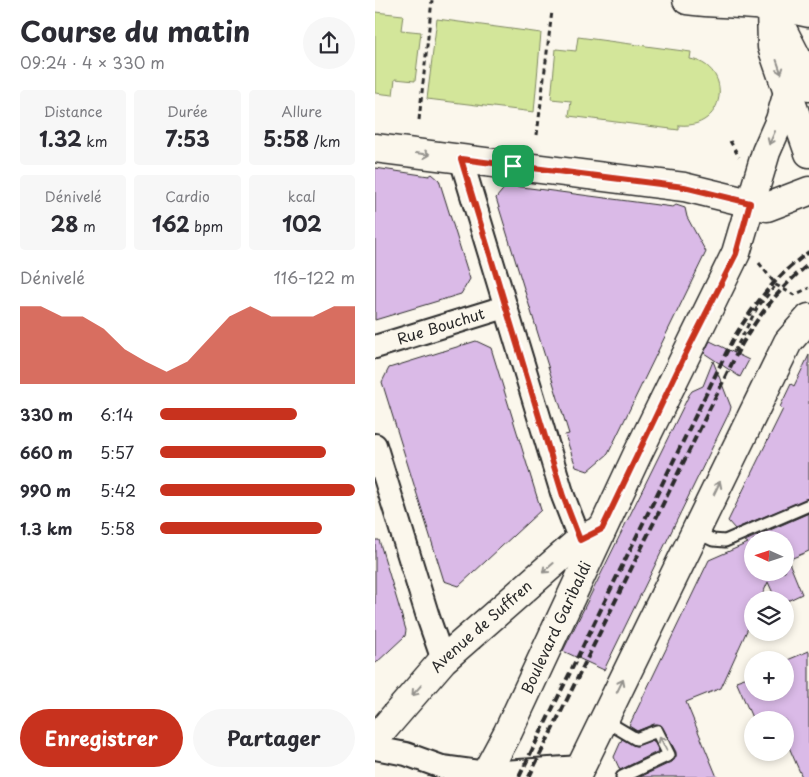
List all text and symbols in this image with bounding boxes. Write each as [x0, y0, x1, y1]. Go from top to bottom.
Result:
text: Course du matin [20, 9, 250, 52]
button: share [303, 17, 355, 69]
text: 09:24 · 4 × 330 m [20, 50, 165, 74]
one-way arrow [775, 59, 784, 74]
text: Distance [44, 101, 103, 122]
text: Durée [167, 101, 208, 122]
text: Allure [281, 101, 322, 122]
text: 1.32 [39, 122, 82, 154]
text: 7:53 [165, 122, 210, 154]
text: 5:58 [263, 122, 309, 154]
one-way arrow [766, 130, 776, 145]
text: km [82, 131, 107, 152]
text: /km [309, 131, 341, 152]
pin [492, 145, 534, 187]
one-way arrow [415, 149, 431, 159]
icon: arrive [499, 152, 527, 180]
text: Dénivelé [45, 186, 102, 207]
text: Cardio [165, 186, 210, 207]
text: kcal [288, 186, 316, 207]
text: 28 [51, 207, 78, 239]
text: 162 [152, 207, 190, 239]
text: 102 [282, 207, 322, 239]
text: m [78, 216, 96, 237]
text: bpm [190, 216, 223, 237]
text: Dénivelé [20, 265, 85, 289]
text: 116–122 m [274, 265, 355, 289]
street label: Rue Bouchut [394, 301, 487, 350]
text: 330 m [20, 402, 73, 426]
text: 6:14 [100, 402, 134, 426]
text: 660 m [20, 440, 73, 464]
text: 5:57 [100, 440, 134, 464]
text: 990 m [20, 478, 71, 502]
text: 5:42 [100, 478, 136, 502]
one-way arrow [713, 481, 722, 496]
text: 1.3 km [20, 516, 72, 540]
text: 5:58 [100, 516, 135, 540]
north arrow [744, 531, 794, 581]
map controls [744, 531, 794, 761]
street label: Boulevard Garibaldi [514, 557, 596, 697]
one-way arrow [542, 562, 555, 574]
street label: Avenue de Suffren [424, 574, 536, 677]
button: layers [744, 591, 794, 641]
button: + [744, 651, 794, 701]
one-way arrow [616, 679, 625, 694]
one-way arrow [411, 684, 423, 697]
button: Enregistrer [20, 709, 183, 767]
button: Partager [193, 709, 355, 767]
button: − [744, 711, 794, 761]
one-way arrow [658, 736, 667, 751]

